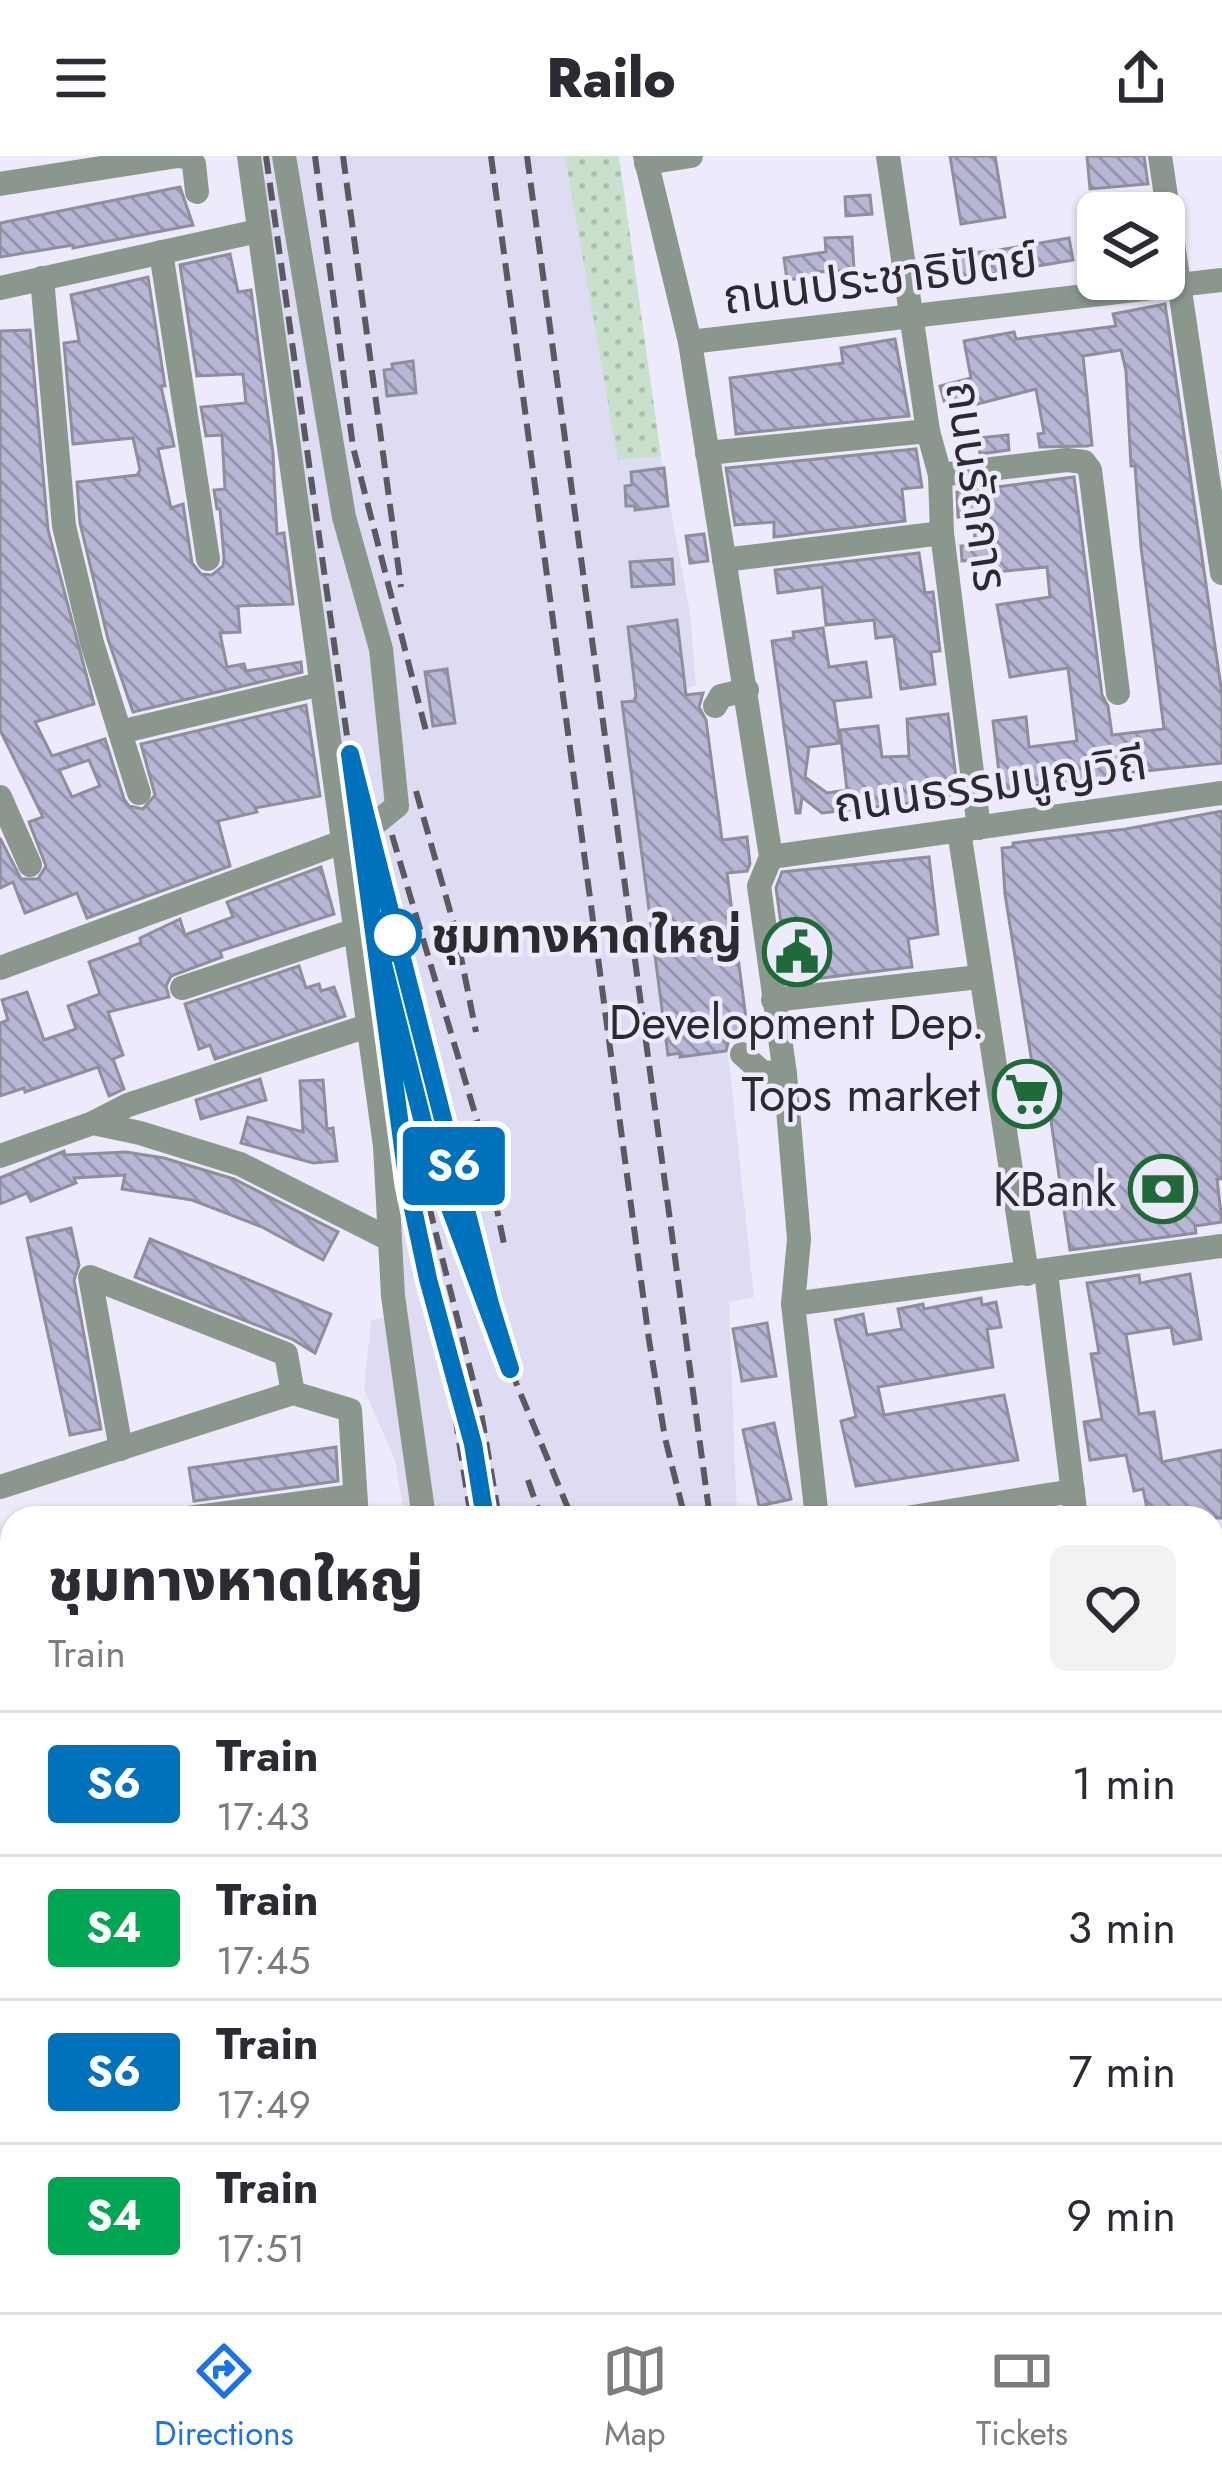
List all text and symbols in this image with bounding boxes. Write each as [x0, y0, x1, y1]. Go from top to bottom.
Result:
text: Railo [546, 39, 676, 117]
icon: menu [48, 45, 114, 111]
icon: share [1108, 45, 1174, 111]
map controls [1077, 192, 1185, 300]
button: layers [1077, 192, 1185, 300]
street label: ถนนประชาธิปัตย์ [719, 224, 1041, 332]
street label: ถนนรัถการ [928, 376, 1026, 596]
street label: ถนนธรรมนูญวิถี [829, 728, 1151, 840]
place label: ชุมทางหาดใหญ่ [431, 901, 742, 970]
marker: ชุมทางหาดใหญ่ [370, 910, 420, 960]
public building icon: Development Dep. [762, 917, 832, 987]
place label: Development Dep. [609, 988, 985, 1057]
supermarket icon: Tops market [992, 1059, 1062, 1129]
place label: Tops market [742, 1060, 980, 1129]
line badge: S6 [400, 1127, 508, 1205]
text: S6 [427, 1135, 481, 1196]
bank icon: KBank [1128, 1154, 1198, 1224]
place label: KBank [993, 1155, 1117, 1224]
text: ชุมทางหาดใหญ่ [48, 1539, 424, 1621]
button: heart [1050, 1545, 1176, 1671]
text: Train [48, 1625, 126, 1682]
text: Train [216, 1723, 319, 1788]
text: 1 min [1072, 1751, 1176, 1816]
text: S6 [87, 1753, 141, 1814]
text: 17:43 [216, 1788, 310, 1845]
text: Train [216, 1867, 319, 1932]
text: 3 min [1068, 1895, 1176, 1960]
text: S4 [86, 1897, 142, 1958]
text: 17:45 [216, 1932, 310, 1989]
text: Train [216, 2011, 319, 2076]
text: 7 min [1068, 2039, 1176, 2104]
text: S6 [87, 2041, 141, 2102]
text: 17:49 [216, 2076, 311, 2133]
text: Train [216, 2155, 319, 2220]
text: 9 min [1066, 2183, 1176, 2248]
text: S4 [86, 2185, 142, 2246]
text: 17:51 [216, 2220, 305, 2277]
tab: Directions [154, 2338, 294, 2457]
tab: Map [602, 2338, 668, 2457]
tab: Tickets [976, 2338, 1068, 2457]

